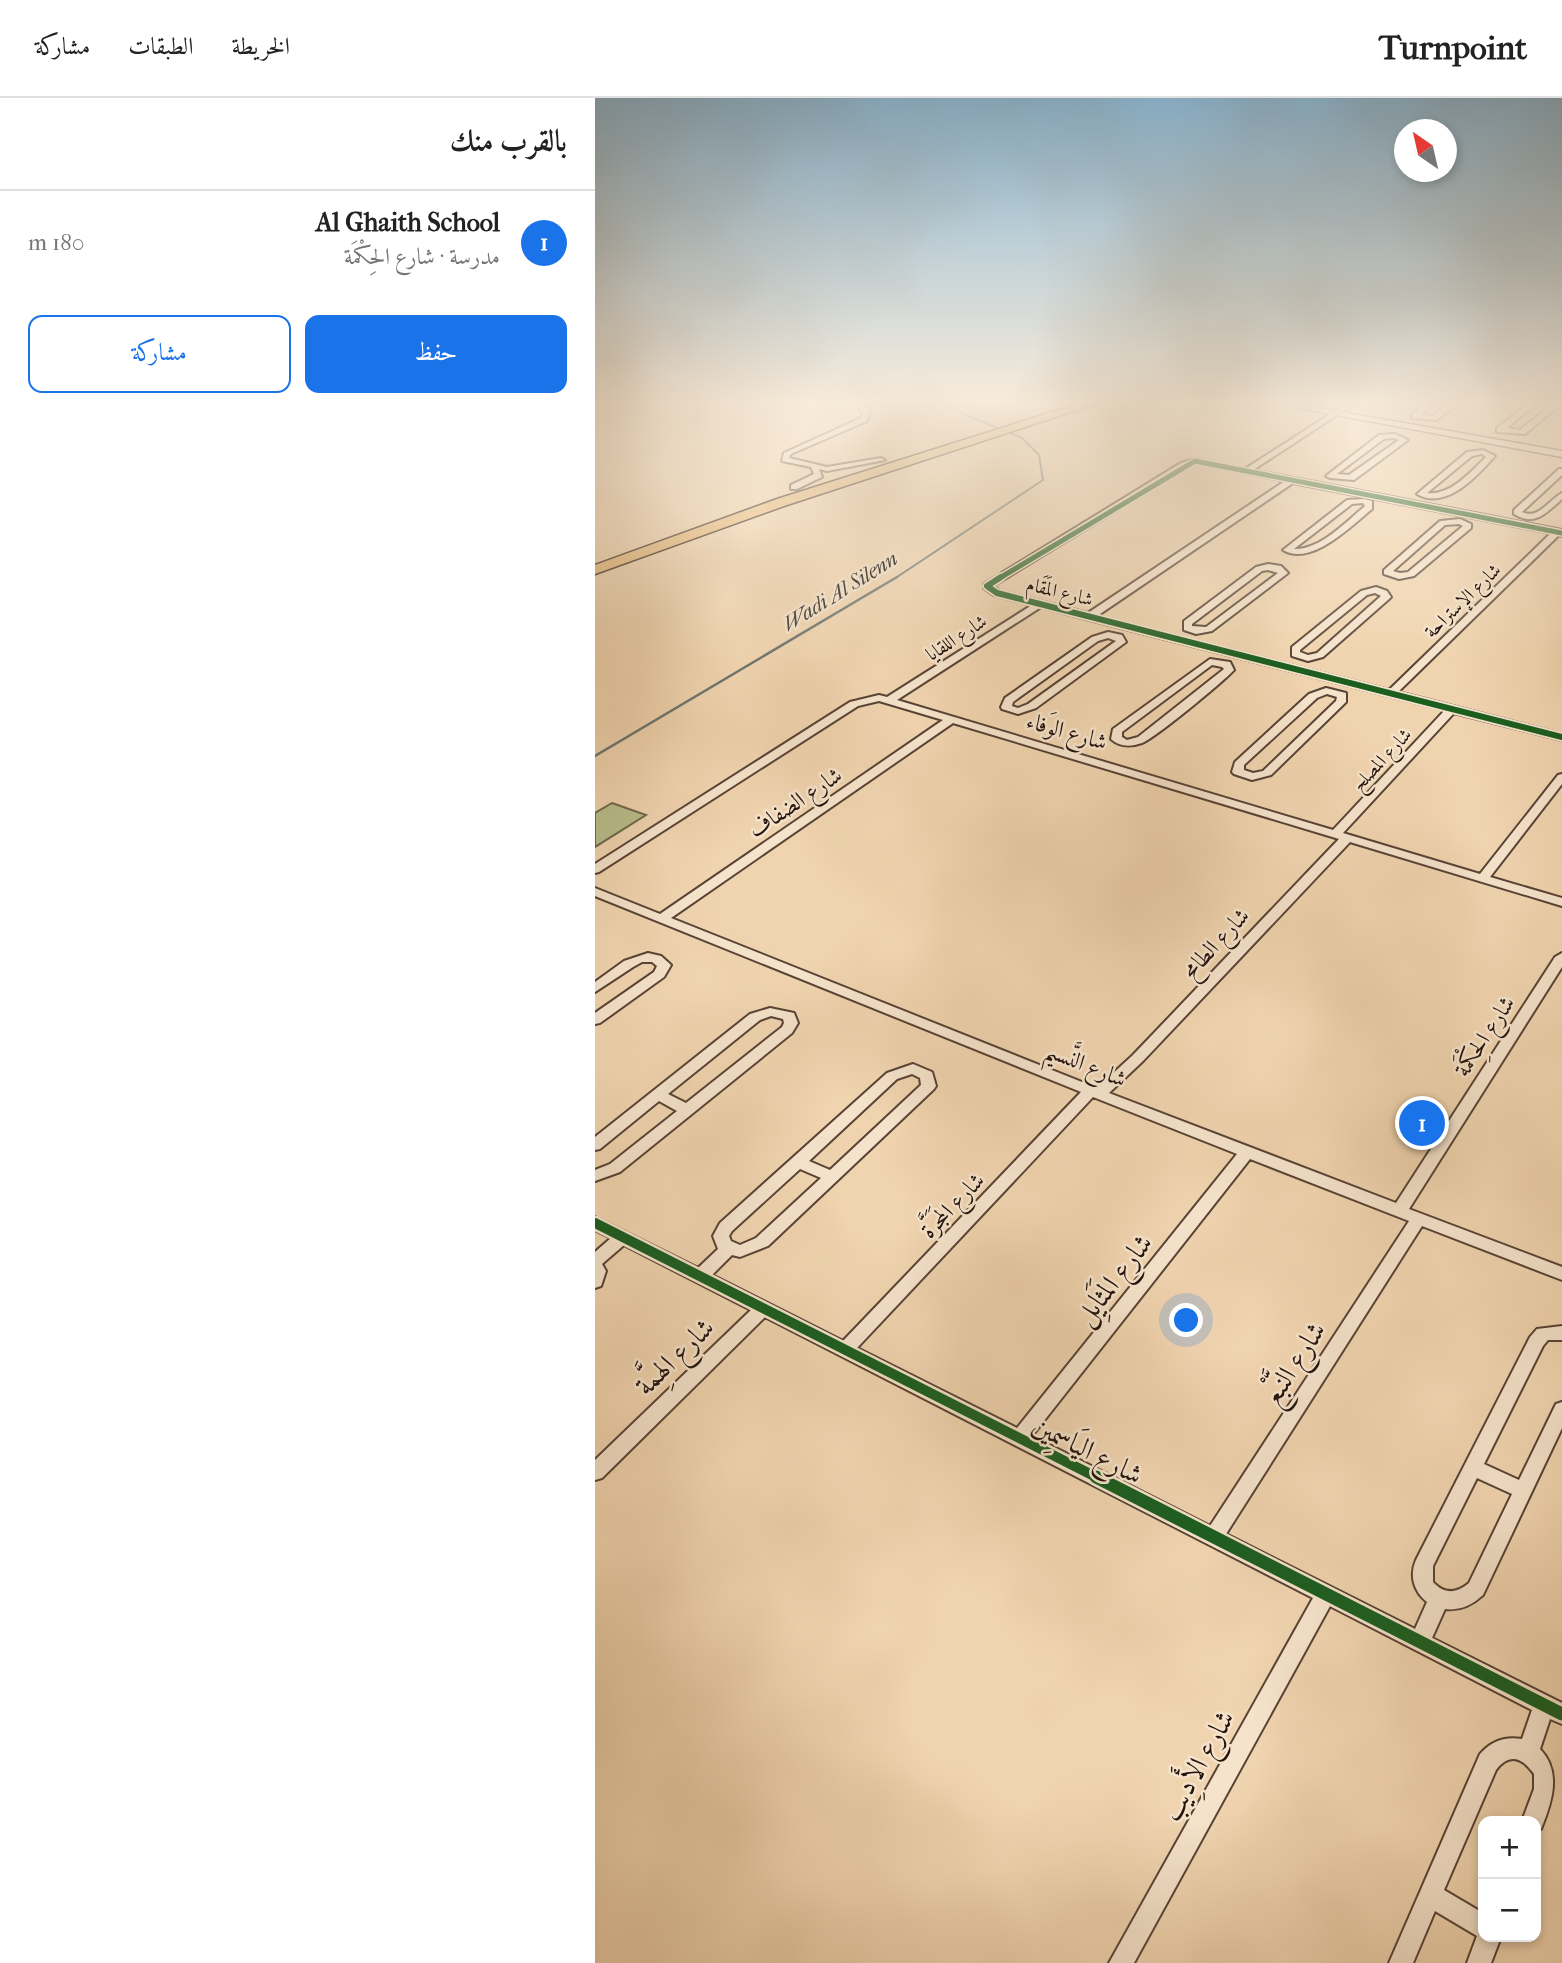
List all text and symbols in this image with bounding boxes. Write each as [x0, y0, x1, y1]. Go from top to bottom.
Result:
text: Turnpoint [1379, 29, 1527, 68]
text: مشاركة [35, 32, 90, 60]
text: الطبقات [128, 32, 194, 60]
text: الخريطة [232, 32, 290, 60]
north arrow [1394, 119, 1457, 182]
text: بالقرب منك [450, 124, 567, 159]
text: Al Ghaith School [316, 207, 500, 238]
text: 180 m [28, 229, 85, 256]
text: 1 [540, 229, 548, 256]
text: مدرسة · شارع الحِكْمَة [344, 243, 500, 270]
button: مشاركة [28, 315, 291, 393]
button: حفظ [305, 315, 567, 393]
water label: Wadi Al Silenn [778, 546, 902, 636]
street label: شارع الإستراحة [1420, 559, 1508, 645]
street label: شارع المَقَام [1023, 570, 1096, 616]
street label: شارع اللقايا [922, 610, 993, 669]
street label: شارع الوَفاء [1022, 704, 1111, 762]
street label: شارع المصلح [1347, 724, 1421, 800]
street label: شارع الضفاف [743, 761, 851, 849]
street label: شارع الطامح [1176, 902, 1259, 988]
street label: شارع الحِكْمَة [1444, 988, 1526, 1085]
street label: شارع النَّسيم [1038, 1030, 1133, 1101]
pin: 1 [1399, 1097, 1445, 1149]
street label: شارع المَجَرَّة [910, 1163, 994, 1248]
street label: شارع المَثَايِل [1064, 1224, 1165, 1336]
your location [1169, 1303, 1203, 1337]
street label: شارع الهِمَّة [623, 1305, 726, 1407]
street label: شارع النَّبْع [1248, 1311, 1340, 1416]
street label: شارع اليَاسمِين [1024, 1404, 1150, 1498]
street label: شارع الأَدِيب [1148, 1701, 1247, 1830]
map controls [1478, 1816, 1541, 1942]
button: + [1478, 1816, 1541, 1879]
button: − [1478, 1879, 1541, 1942]

